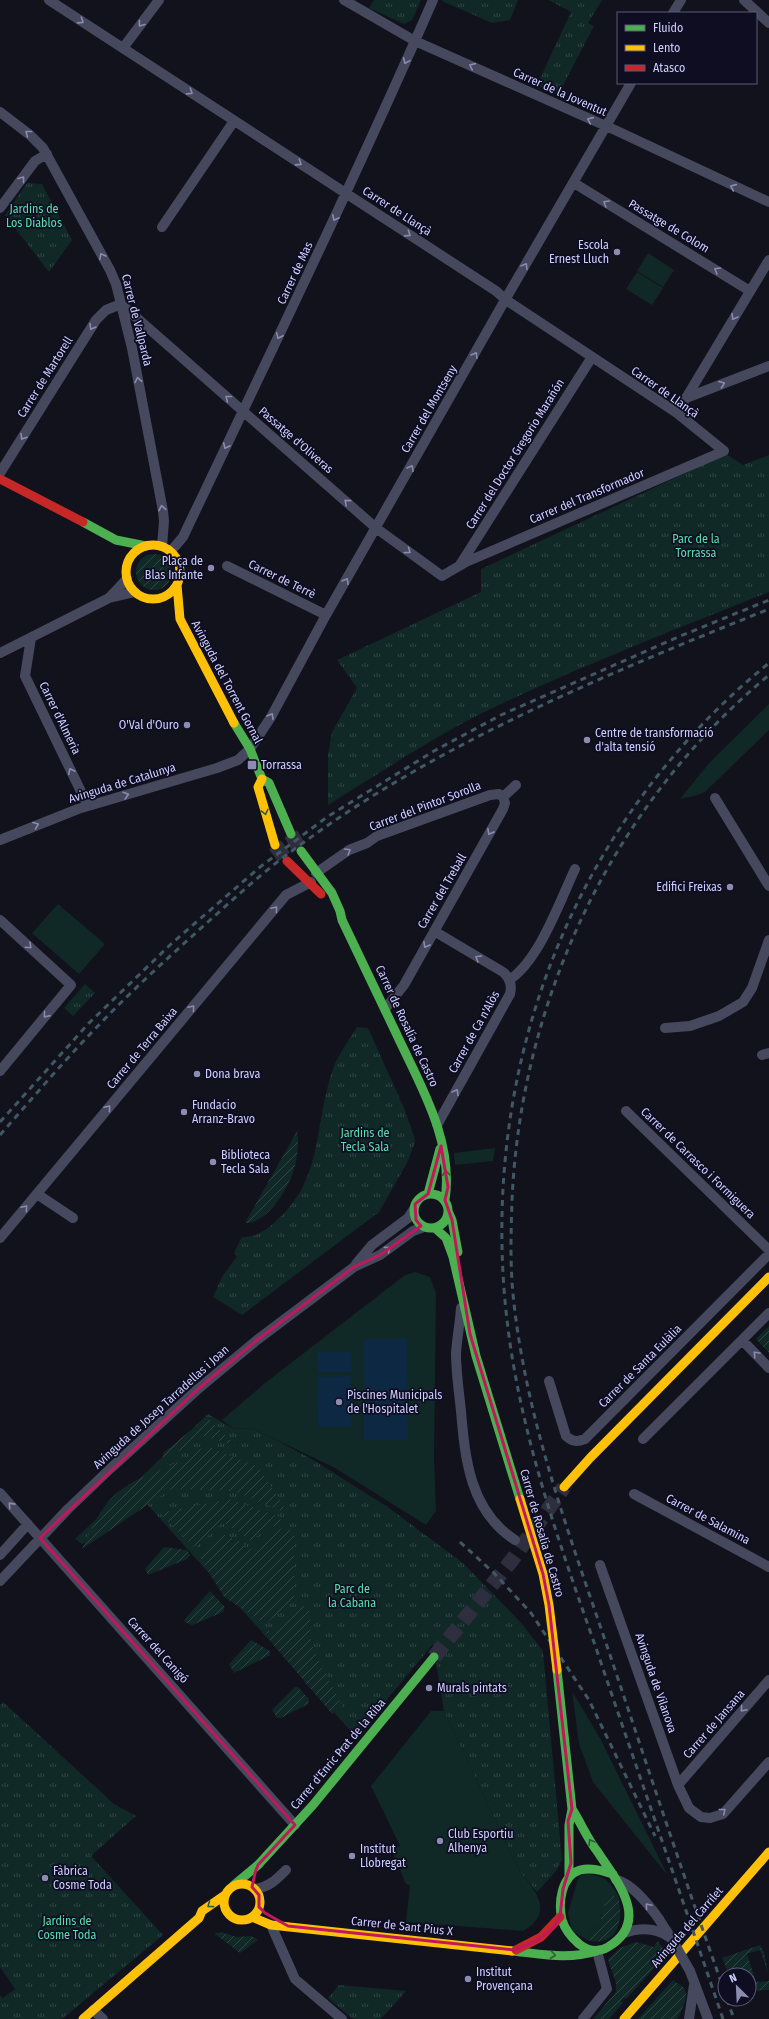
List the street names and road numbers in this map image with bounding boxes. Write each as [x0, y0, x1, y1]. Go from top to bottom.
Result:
street label: Carrer de la Joventut [511, 65, 609, 119]
street label: Carrer de Llançà [360, 184, 434, 239]
street label: Passatge de Colom [626, 196, 712, 256]
street label: Carrer de Mas [274, 239, 316, 307]
street label: Carrer de Vallparda [119, 273, 155, 367]
street label: Carrer de Martorell [14, 334, 76, 420]
street label: Carrer del Montseny [398, 362, 460, 455]
street label: Carrer de Llançà [628, 363, 702, 421]
street label: Carrer del Doctor Gregorio Marañón [463, 376, 567, 532]
street label: Passatge d'Oliveras [256, 404, 336, 476]
street label: Carrer del Transformador [527, 465, 647, 527]
street label: Carrer de Terrè [246, 557, 318, 601]
street label: Avinguda del Torrent Gornal [189, 618, 265, 746]
street label: Carrer d'Almeria [36, 679, 84, 757]
street label: Avinguda de Catalunya [67, 760, 177, 806]
street label: Carrer del Pintor Sorolla [367, 778, 483, 834]
street label: Carrer del Treball [415, 851, 469, 931]
street label: Carrer de Rosalía de Castro [373, 963, 441, 1089]
street label: Carrer de Ca n'Alòs [446, 988, 502, 1076]
street label: Carrer de Terra Baixa [104, 1004, 180, 1092]
street label: Carrer de Carrasco i Formiguera [638, 1105, 758, 1221]
street label: Carrer de Santa Eulàlia [596, 1322, 684, 1410]
street label: Avinguda de Josep Tarradellas i Joan [90, 1342, 232, 1472]
street label: Carrer de Rosalía de Castro [517, 1467, 567, 1599]
street label: Carrer de Salamina [664, 1491, 753, 1547]
street label: Carrer del Canigó [125, 1614, 191, 1686]
street label: Avinguda de Vilanova [632, 1631, 680, 1735]
street label: Carrer de Jansana [680, 1687, 748, 1761]
street label: Carrer d'Enric Prat de la Riba [288, 1696, 388, 1812]
street label: Avinguda del Carrilet [648, 1884, 726, 1970]
street label: Carrer de Sant Pius X [350, 1914, 454, 1938]

